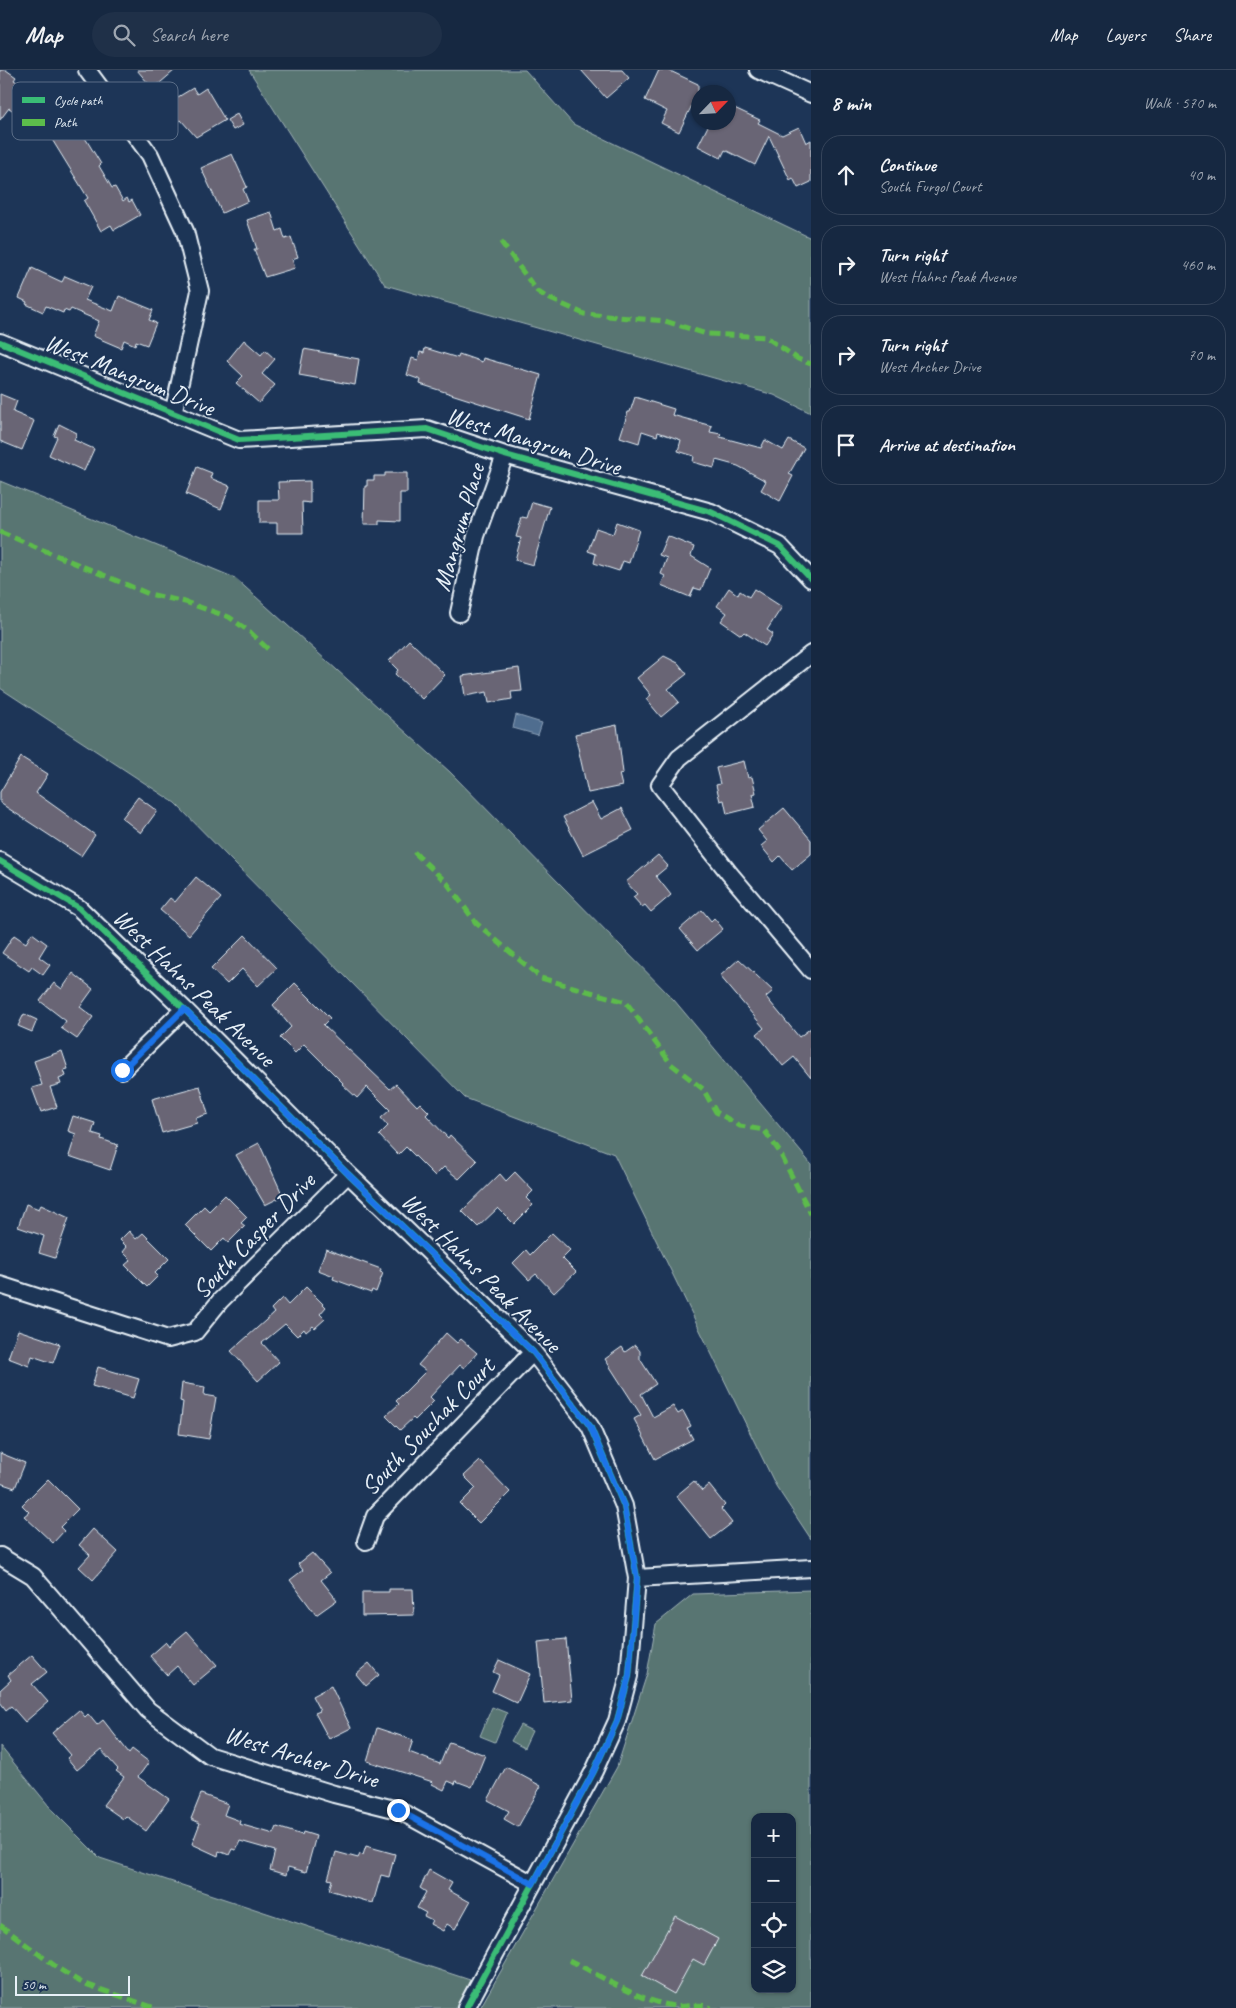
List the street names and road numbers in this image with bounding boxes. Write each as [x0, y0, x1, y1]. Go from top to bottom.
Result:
street label: West Mangrum Drive [40, 326, 221, 424]
street label: West Mangrum Drive [443, 399, 627, 483]
street label: Mangrum Place [426, 458, 493, 595]
street label: West Hahns Peak Avenue [106, 902, 284, 1075]
street label: South Casper Drive [185, 1164, 323, 1306]
street label: West Hahns Peak Avenue [394, 1186, 570, 1361]
street label: South Souchak Court [354, 1349, 503, 1502]
street label: West Archer Drive [221, 1718, 384, 1796]

